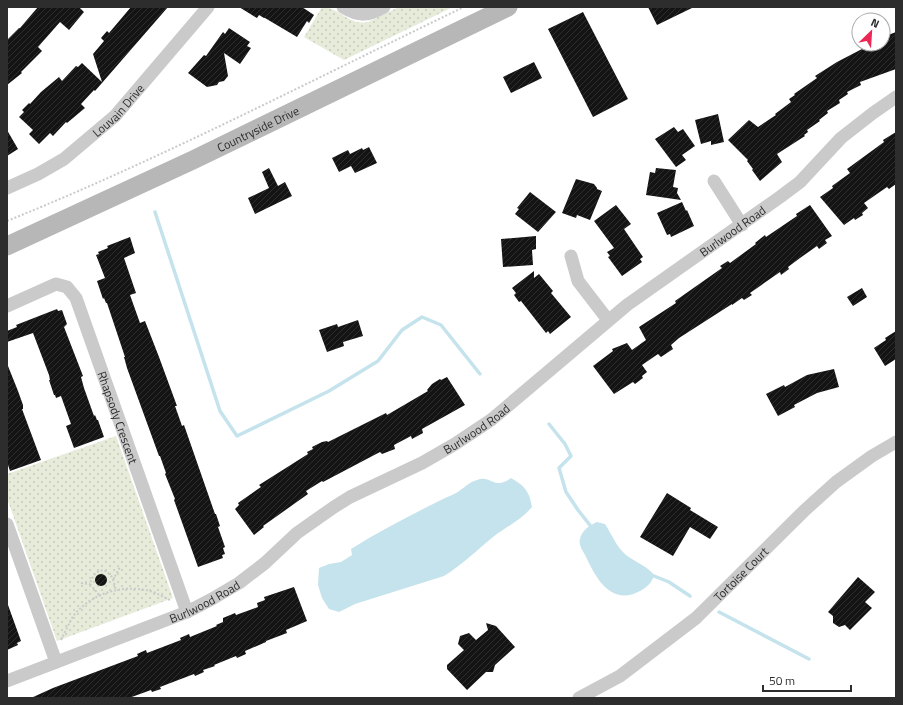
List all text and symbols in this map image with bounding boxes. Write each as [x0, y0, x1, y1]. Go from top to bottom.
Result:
north arrow [851, 12, 891, 52]
text: N [868, 14, 882, 32]
street label: Louvain Drive [88, 79, 148, 141]
street label: Countryside Drive [214, 100, 302, 157]
street label: Burlwood Road [695, 201, 769, 261]
street label: Rhapsody Crescent [93, 369, 144, 467]
street label: Burlwood Road [439, 399, 514, 458]
street label: Tortoise Court [709, 542, 773, 605]
street label: Burlwood Road [166, 575, 243, 628]
scale bar [763, 667, 851, 693]
text: 50 m [769, 671, 795, 690]

